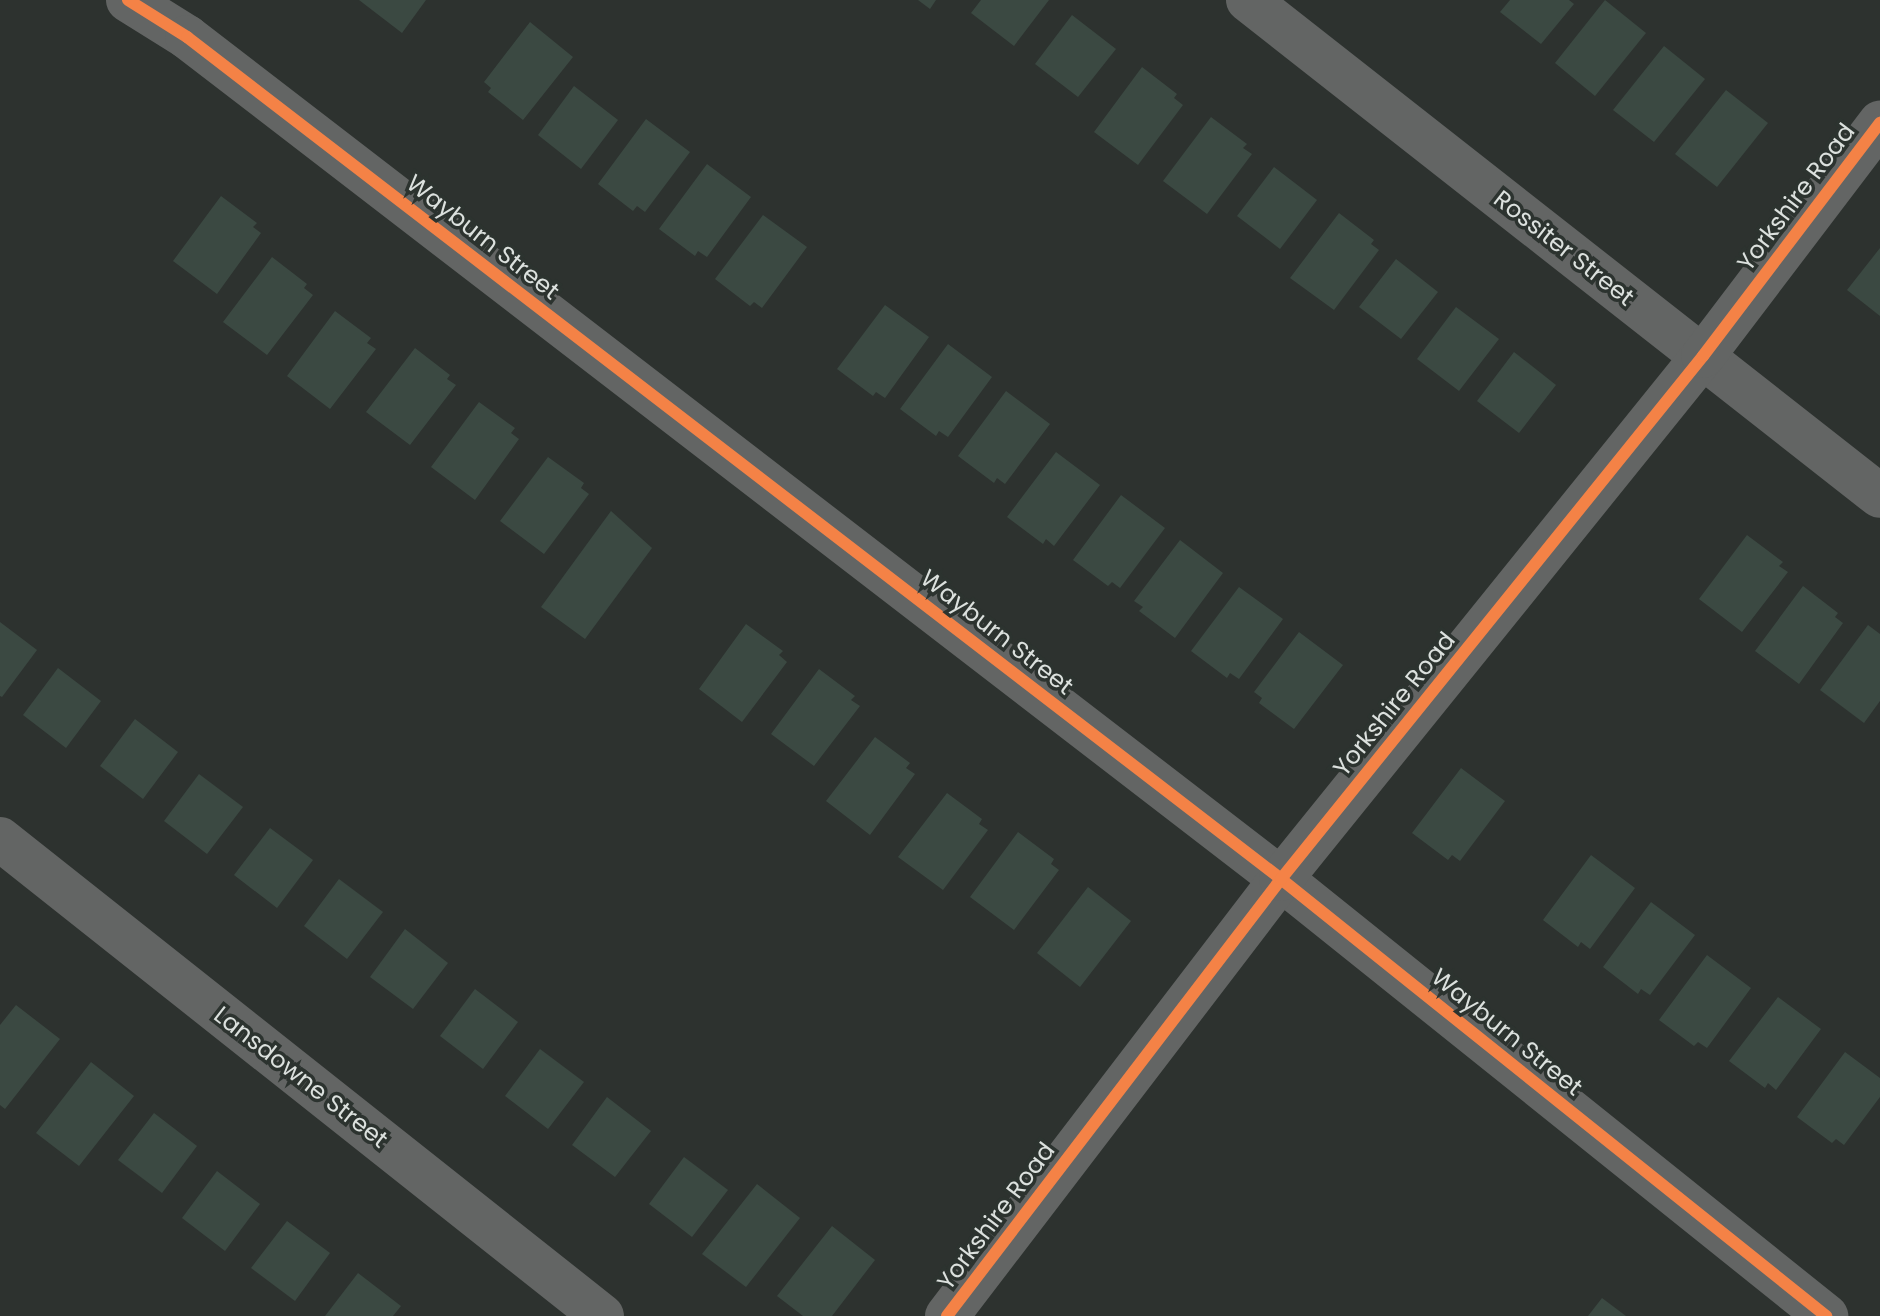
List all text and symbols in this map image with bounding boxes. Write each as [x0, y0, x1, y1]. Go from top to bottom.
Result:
street label: Yorkshire Road [1731, 118, 1861, 276]
street label: Wayburn Street [401, 168, 565, 306]
street label: Rossiter Street [1488, 184, 1640, 312]
street label: Wayburn Street [915, 563, 1079, 701]
street label: Yorkshire Road [1327, 626, 1461, 782]
street label: Wayburn Street [1426, 962, 1588, 1102]
street label: Lansdowne Street [208, 1000, 394, 1154]
street label: Yorkshire Road [931, 1137, 1061, 1295]

